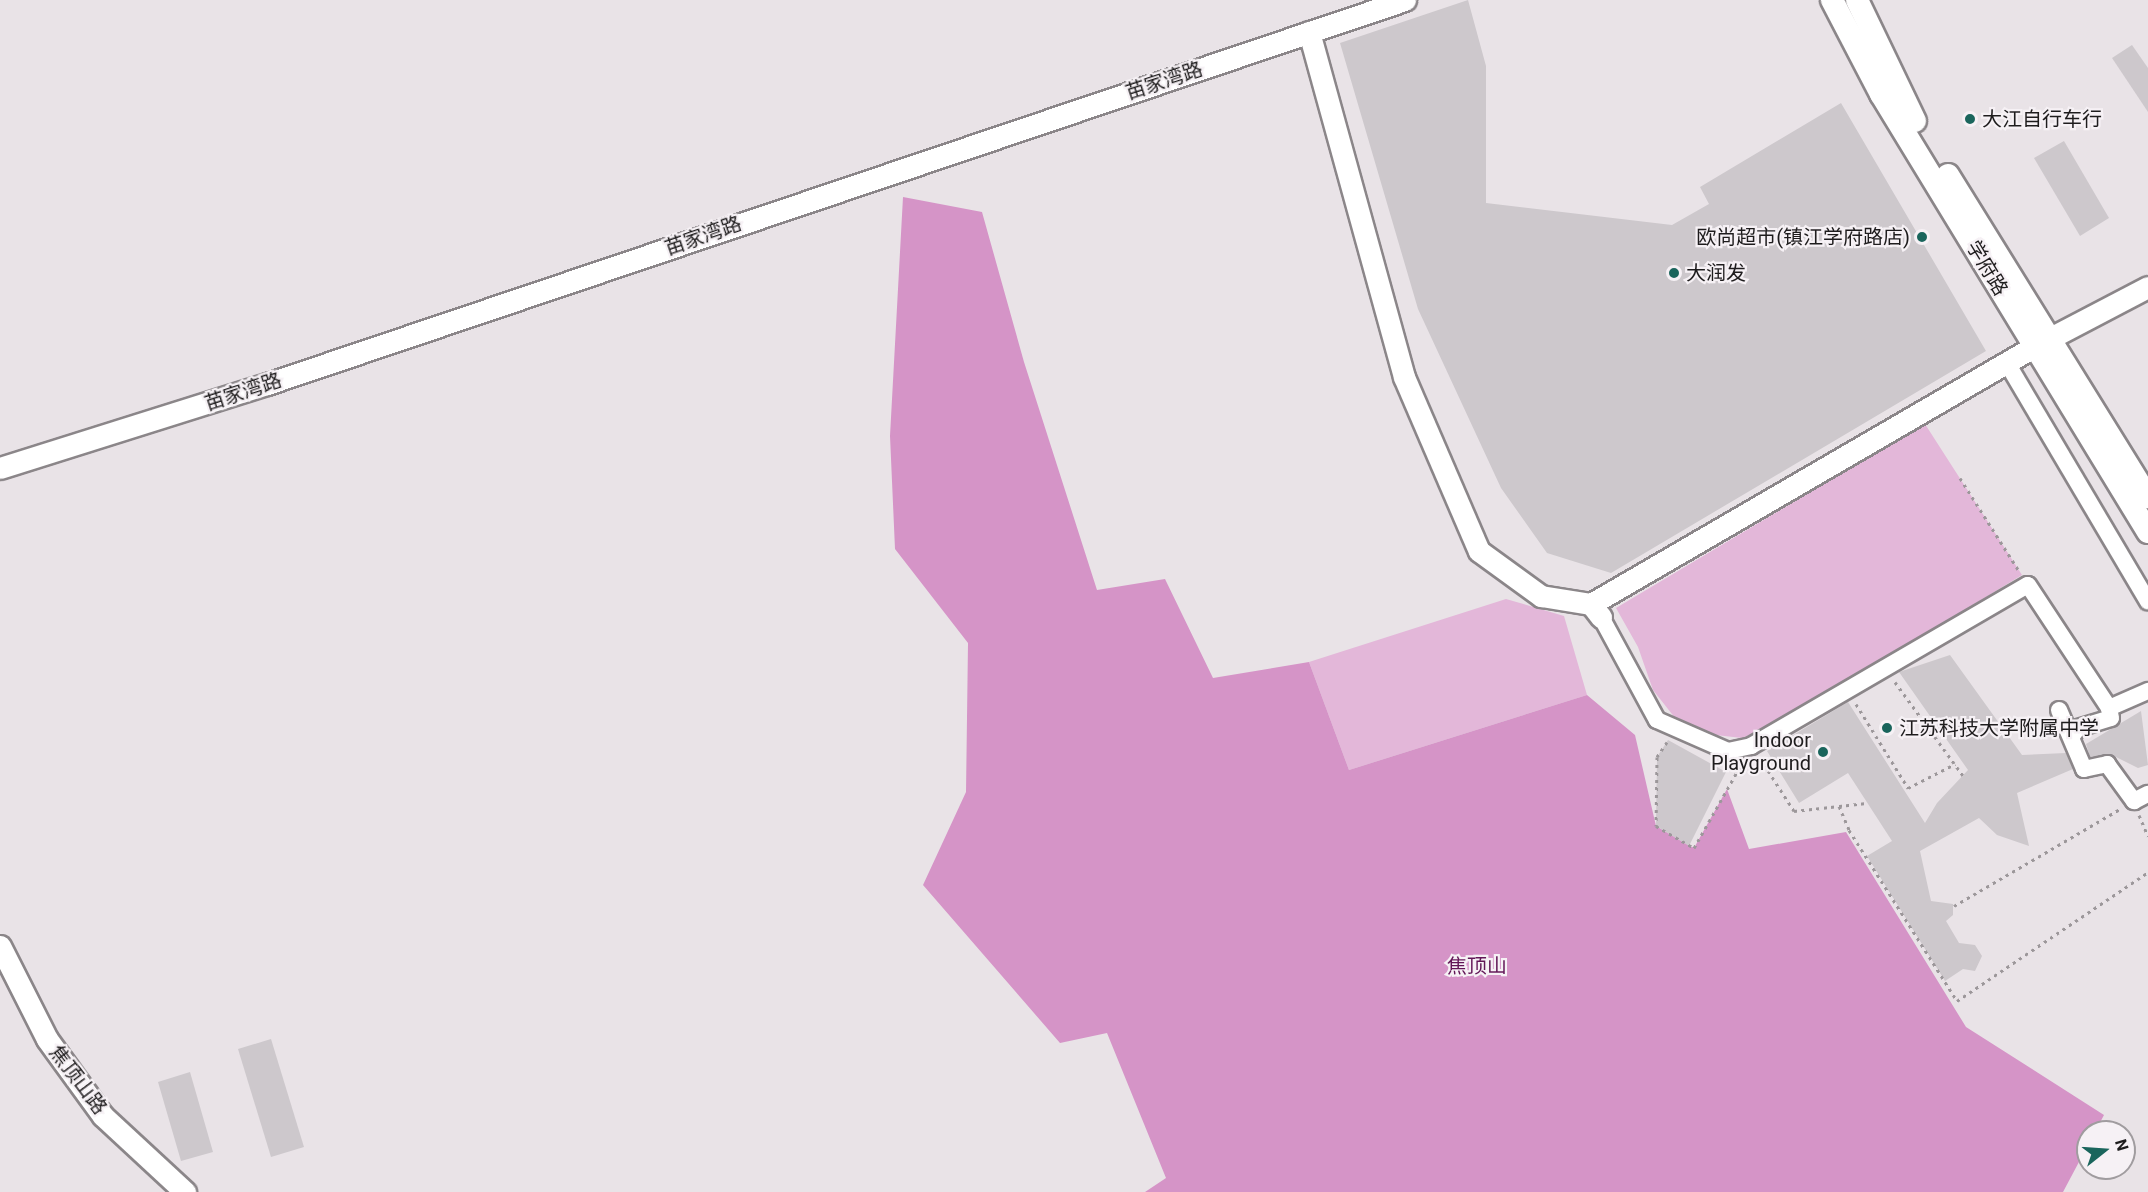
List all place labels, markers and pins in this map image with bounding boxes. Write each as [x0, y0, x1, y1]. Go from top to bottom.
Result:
place label: 大江自行车行 [1982, 107, 2102, 131]
marker: 大江自行车行 [1963, 112, 1977, 126]
place label: 欧尚超市(镇江学府路店) [1696, 225, 1910, 249]
marker: 欧尚超市(镇江学府路店) [1915, 230, 1929, 244]
place label: 大润发 [1686, 261, 1746, 285]
marker: 大润发 [1667, 266, 1681, 280]
place label: 江苏科技大学附属中学 [1899, 716, 2099, 740]
marker: 江苏科技大学附属中学 [1880, 721, 1894, 735]
place label: Indoor Playground [1711, 728, 1811, 775]
marker: Indoor Playground [1816, 745, 1830, 759]

